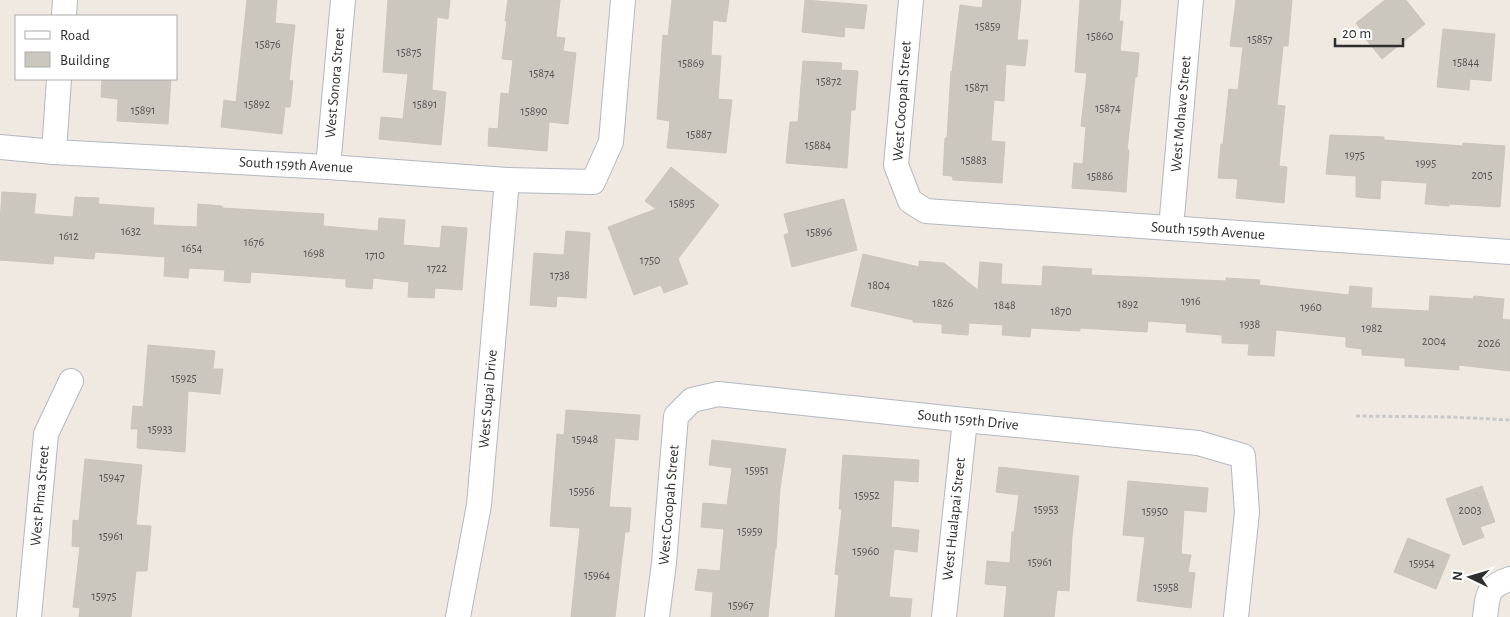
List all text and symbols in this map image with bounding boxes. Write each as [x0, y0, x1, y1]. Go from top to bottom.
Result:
legend [15, 15, 178, 80]
scale bar [1335, 15, 1402, 47]
house number: 15859 [975, 20, 1001, 32]
text: 20 m [1342, 26, 1371, 41]
street label: West Sonora Street [323, 27, 347, 139]
text: Road [60, 28, 90, 43]
house number: 15860 [1087, 30, 1113, 42]
house number: 15857 [1248, 33, 1272, 45]
house number: 15876 [255, 38, 281, 50]
street label: West Cocopah Street [890, 40, 914, 162]
house number: 15875 [397, 46, 421, 58]
text: Building [60, 53, 110, 68]
street label: West Mohave Street [1168, 55, 1194, 173]
house number: 15844 [1453, 56, 1479, 68]
house number: 15869 [678, 57, 704, 69]
house number: 15874 [529, 67, 555, 79]
house number: 15872 [816, 75, 842, 87]
house number: 15871 [965, 81, 989, 93]
house number: 15892 [244, 98, 271, 110]
house number: 15891 [413, 98, 437, 110]
house number: 15874 [1095, 102, 1121, 114]
house number: 15891 [131, 104, 155, 116]
house number: 15890 [521, 105, 547, 117]
house number: 15887 [686, 128, 712, 140]
house number: 15884 [805, 139, 831, 151]
house number: 1975 [1345, 149, 1365, 161]
house number: 15883 [961, 154, 987, 166]
street label: South 159th Avenue [239, 155, 353, 175]
house number: 1995 [1416, 157, 1436, 169]
house number: 2015 [1472, 169, 1492, 181]
house number: 15886 [1087, 170, 1113, 182]
house number: 15895 [669, 197, 695, 209]
street label: South 159th Avenue [1151, 220, 1266, 242]
house number: 1632 [121, 225, 142, 237]
house number: 15896 [806, 226, 832, 238]
house number: 1612 [59, 230, 79, 242]
house number: 1676 [244, 236, 265, 248]
house number: 1654 [182, 242, 203, 254]
house number: 1698 [303, 247, 325, 259]
house number: 1710 [365, 249, 385, 261]
house number: 1750 [640, 254, 660, 266]
house number: 1722 [427, 262, 448, 274]
house number: 1738 [550, 269, 570, 281]
house number: 1804 [868, 279, 890, 291]
house number: 1916 [1181, 295, 1201, 307]
house number: 1826 [933, 297, 954, 309]
house number: 1892 [1118, 298, 1139, 310]
house number: 1848 [994, 299, 1016, 311]
house number: 1960 [1300, 301, 1322, 313]
house number: 1870 [1050, 305, 1072, 317]
house number: 1938 [1240, 318, 1261, 330]
house number: 1982 [1362, 322, 1383, 334]
house number: 2004 [1422, 335, 1446, 347]
house number: 2026 [1478, 337, 1501, 349]
street label: West Supai Drive [476, 349, 500, 449]
house number: 15925 [171, 372, 197, 384]
street label: South 159th Drive [917, 407, 1019, 433]
house number: 15933 [148, 423, 172, 435]
house number: 15948 [572, 433, 598, 445]
street label: West Cocopah Street [656, 444, 682, 566]
street label: West Pima Street [28, 445, 52, 547]
street label: West Hualapai Street [940, 456, 968, 581]
house number: 15951 [745, 464, 769, 476]
house number: 15947 [99, 471, 125, 483]
house number: 15956 [569, 485, 595, 497]
house number: 15952 [854, 489, 880, 501]
house number: 15953 [1034, 503, 1058, 515]
house number: 2003 [1458, 504, 1482, 516]
house number: 15950 [1142, 505, 1168, 517]
house number: 15959 [737, 525, 763, 537]
house number: 15961 [99, 530, 123, 542]
house number: 15960 [853, 545, 879, 557]
north arrow [1445, 552, 1495, 602]
house number: 15961 [1028, 556, 1052, 568]
house number: 15954 [1409, 557, 1435, 569]
house number: 15964 [584, 569, 610, 581]
text: N [1451, 570, 1465, 581]
house number: 15958 [1153, 581, 1179, 593]
house number: 15975 [92, 590, 116, 602]
house number: 15967 [728, 599, 754, 611]

